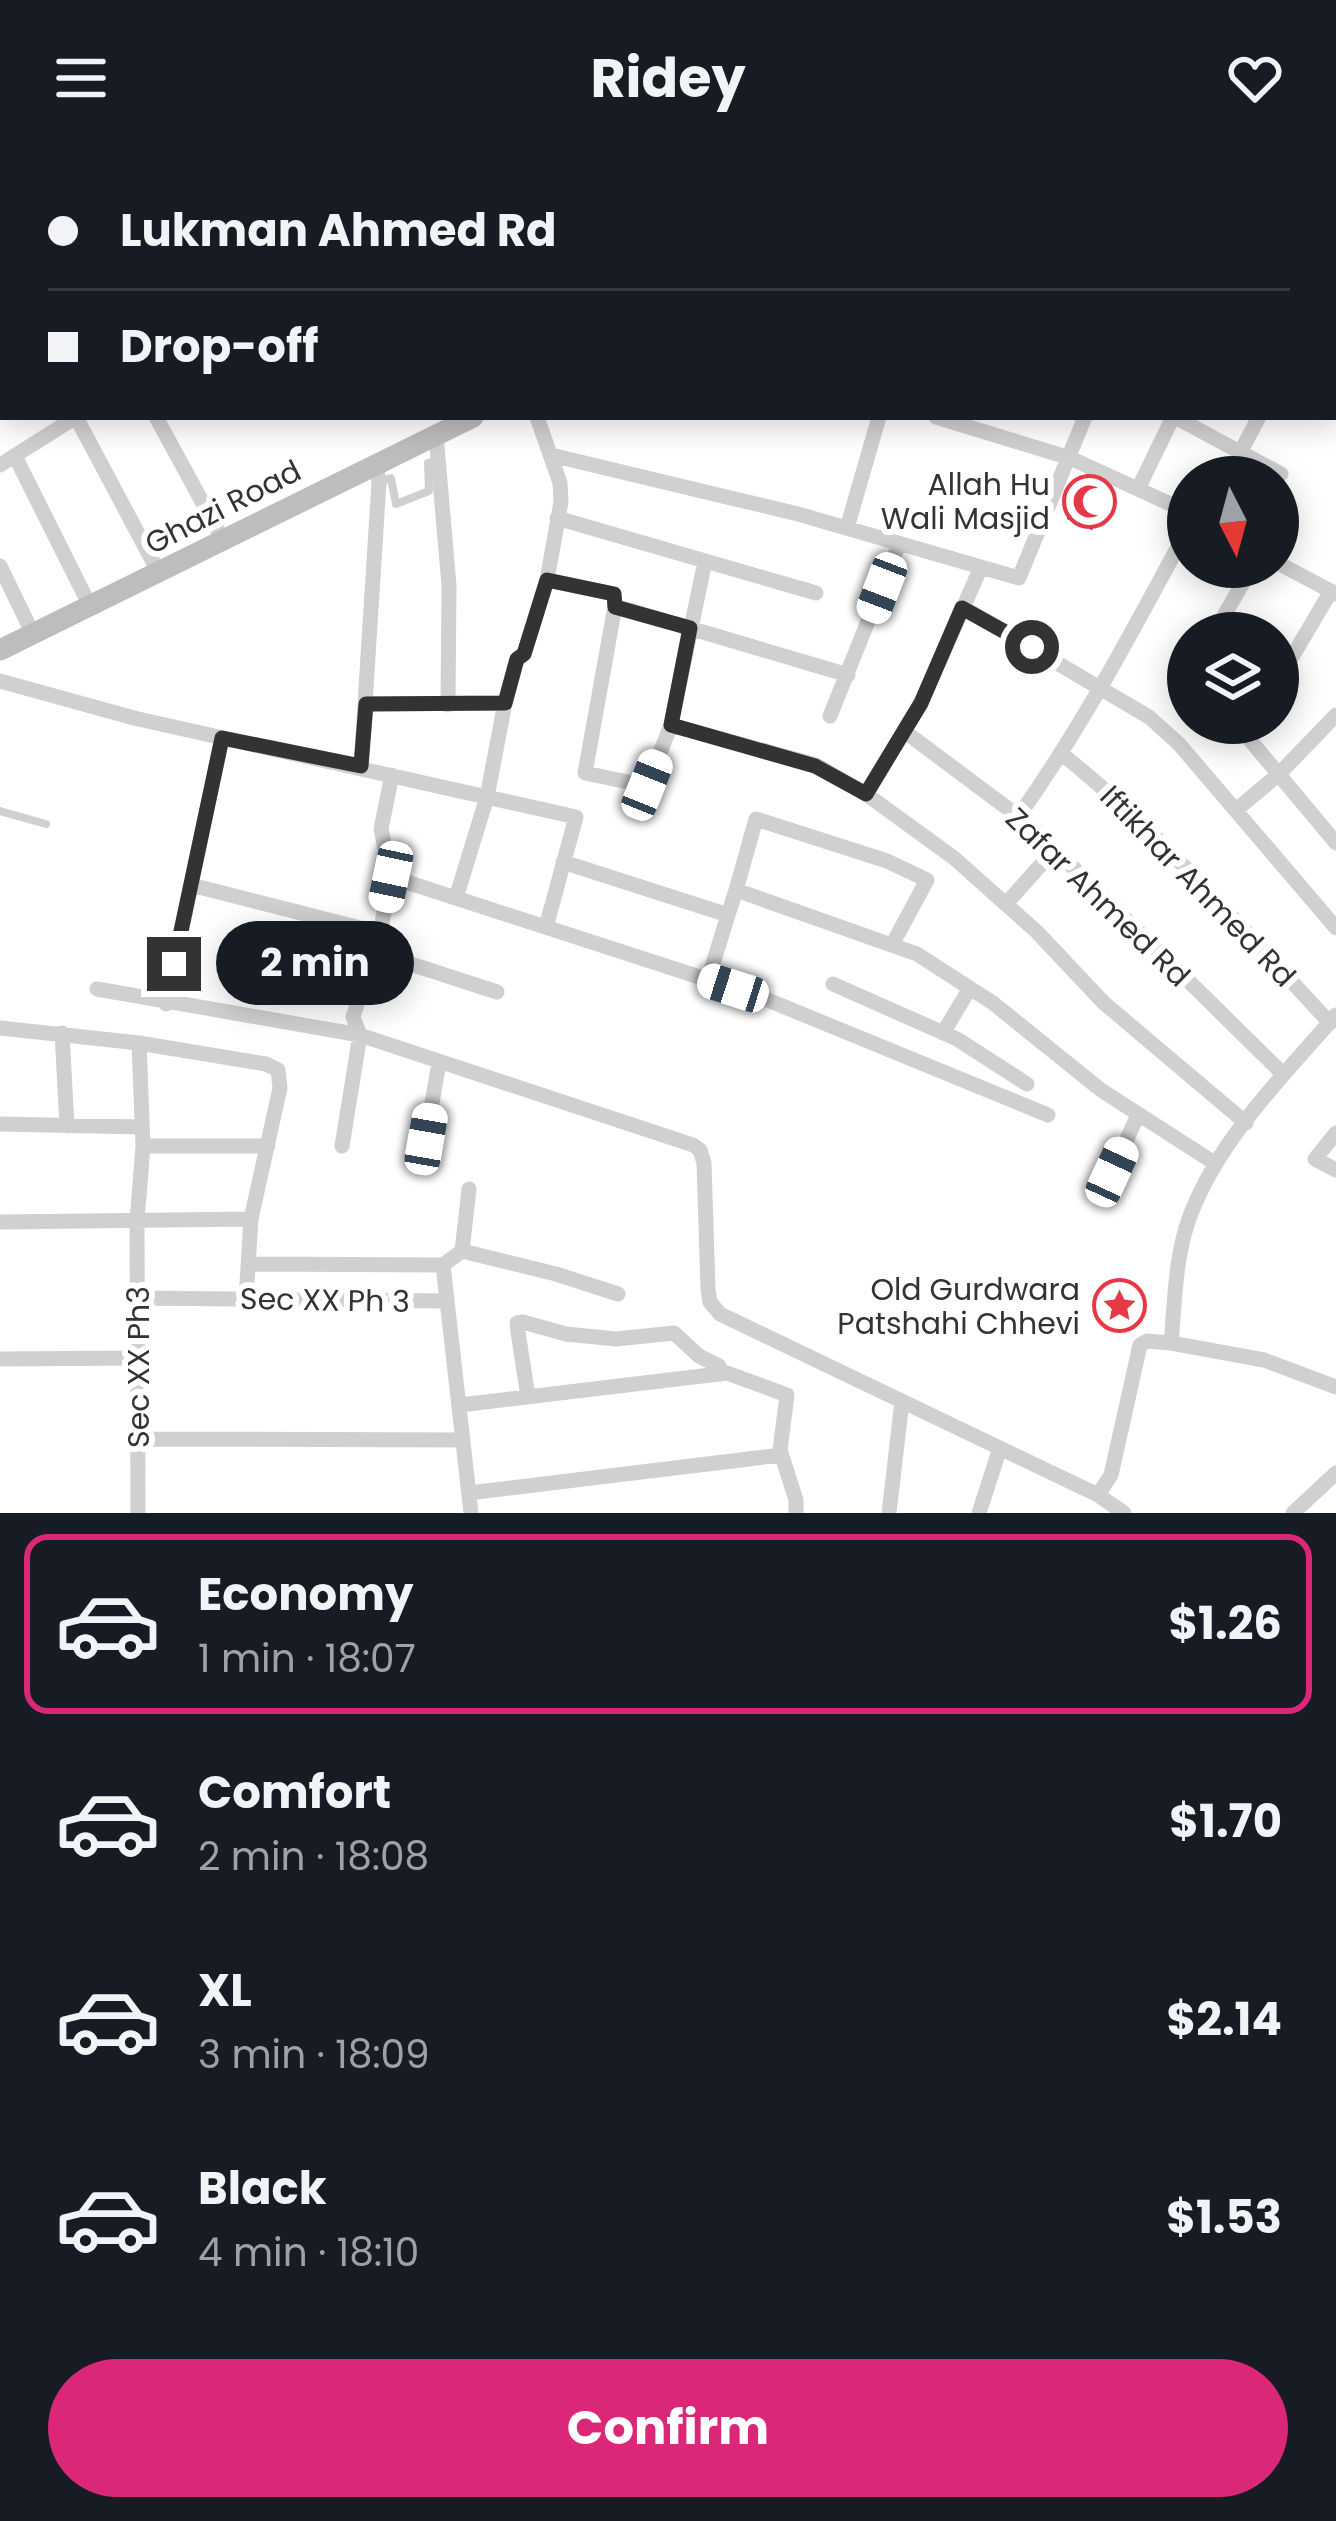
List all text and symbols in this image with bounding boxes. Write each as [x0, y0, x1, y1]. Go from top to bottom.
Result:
text: Ridey [590, 40, 746, 116]
icon: menu [48, 45, 114, 111]
icon: heart [1222, 45, 1288, 111]
text: Lukman Ahmed Rd [120, 199, 557, 262]
text: Drop-off [120, 315, 318, 378]
street label: Ghazi Road [138, 449, 308, 565]
north arrow [1167, 456, 1299, 588]
map controls [1167, 456, 1299, 744]
place label: Allah Hu Wali Masjid [881, 463, 1050, 540]
mosque icon: Allah Hu Wali Masjid [1061, 473, 1117, 529]
car [852, 548, 912, 628]
button: layers [1167, 612, 1299, 744]
route start [1005, 620, 1059, 674]
car [617, 745, 677, 825]
street label: Iftikhar Ahmed Rd [1090, 776, 1306, 996]
street label: Zafar Ahmed Rd [996, 798, 1200, 996]
car [366, 838, 416, 916]
callout: 2 min [216, 922, 414, 1006]
text: 2 min [260, 935, 370, 990]
route end [147, 937, 201, 991]
car [693, 960, 773, 1016]
car [402, 1100, 450, 1178]
car [1080, 1132, 1144, 1212]
place label: Old Gurdwara Patshahi Chhevi [837, 1268, 1080, 1345]
street label: Sec XX Ph 3 [240, 1277, 410, 1323]
place icon: Old Gurdwara Patshahi Chhevi [1091, 1278, 1147, 1334]
street label: Sec XX Ph3 [117, 1286, 160, 1448]
text: Economy [198, 1563, 413, 1626]
icon: car [54, 1570, 162, 1678]
text: $1.26 [1168, 1592, 1282, 1655]
text: 1 min · 18:07 [198, 1631, 416, 1686]
text: Comfort [198, 1761, 391, 1824]
icon: car [54, 1768, 162, 1876]
text: $1.70 [1169, 1790, 1282, 1853]
text: 2 min · 18:08 [198, 1829, 429, 1884]
text: XL [198, 1959, 252, 2022]
icon: car [54, 1966, 162, 2074]
text: $2.14 [1167, 1988, 1282, 2051]
text: 3 min · 18:09 [198, 2027, 430, 2082]
text: Black [198, 2157, 327, 2220]
icon: car [54, 2164, 162, 2272]
text: $1.53 [1166, 2186, 1282, 2249]
text: 4 min · 18:10 [198, 2225, 419, 2280]
button: Confirm [48, 2359, 1288, 2497]

